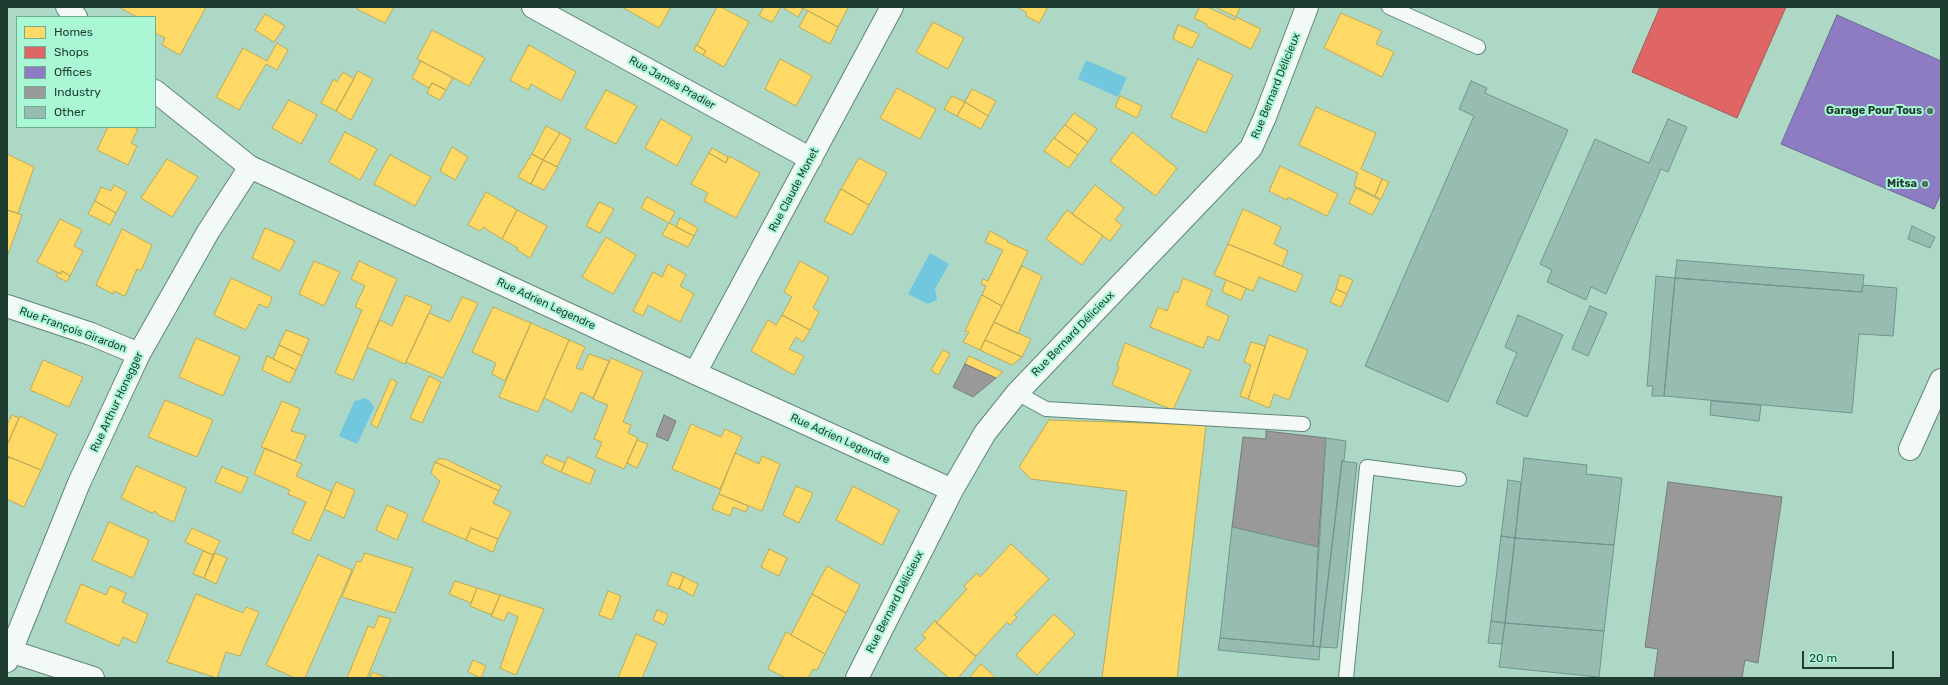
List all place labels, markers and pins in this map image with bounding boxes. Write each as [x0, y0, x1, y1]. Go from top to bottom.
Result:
place label: Garage Pour Tous [1826, 104, 1922, 118]
marker: Garage Pour Tous [1925, 106, 1935, 116]
place label: Mitsa [1887, 177, 1917, 191]
marker: Mitsa [1920, 179, 1930, 189]

